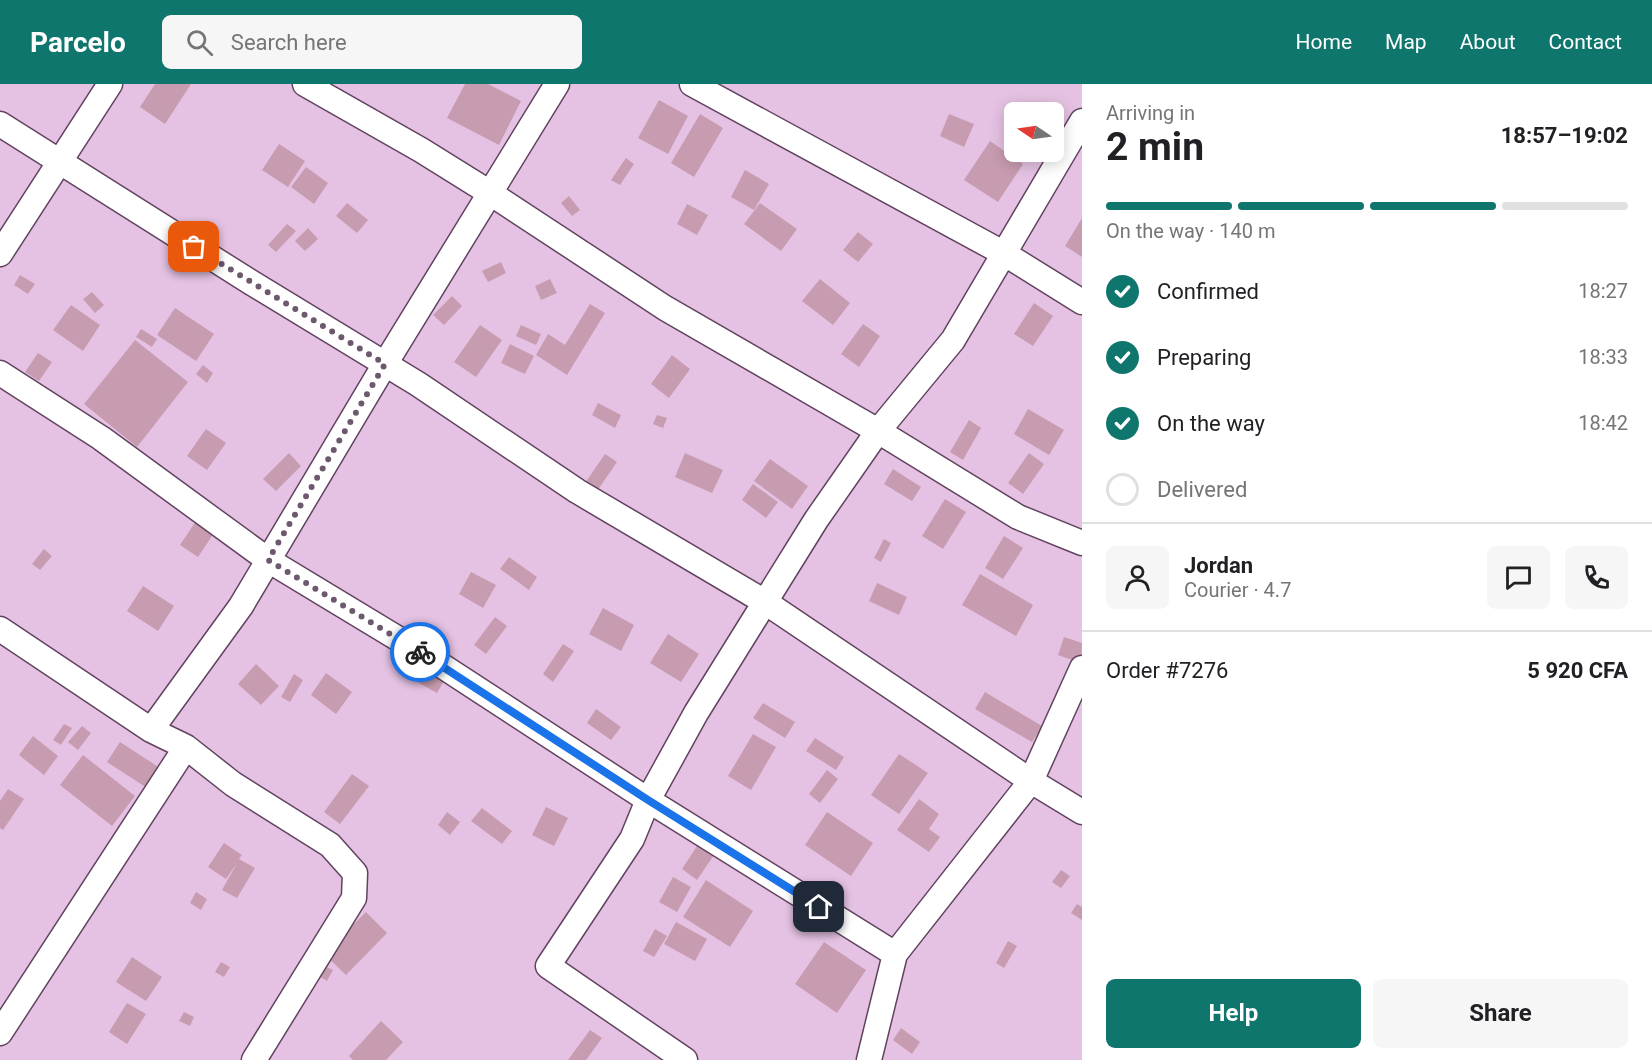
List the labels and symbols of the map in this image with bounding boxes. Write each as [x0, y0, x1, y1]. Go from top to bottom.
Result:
north arrow [1004, 102, 1064, 162]
pin [168, 221, 219, 272]
courier [390, 622, 450, 682]
pin [793, 881, 844, 932]

